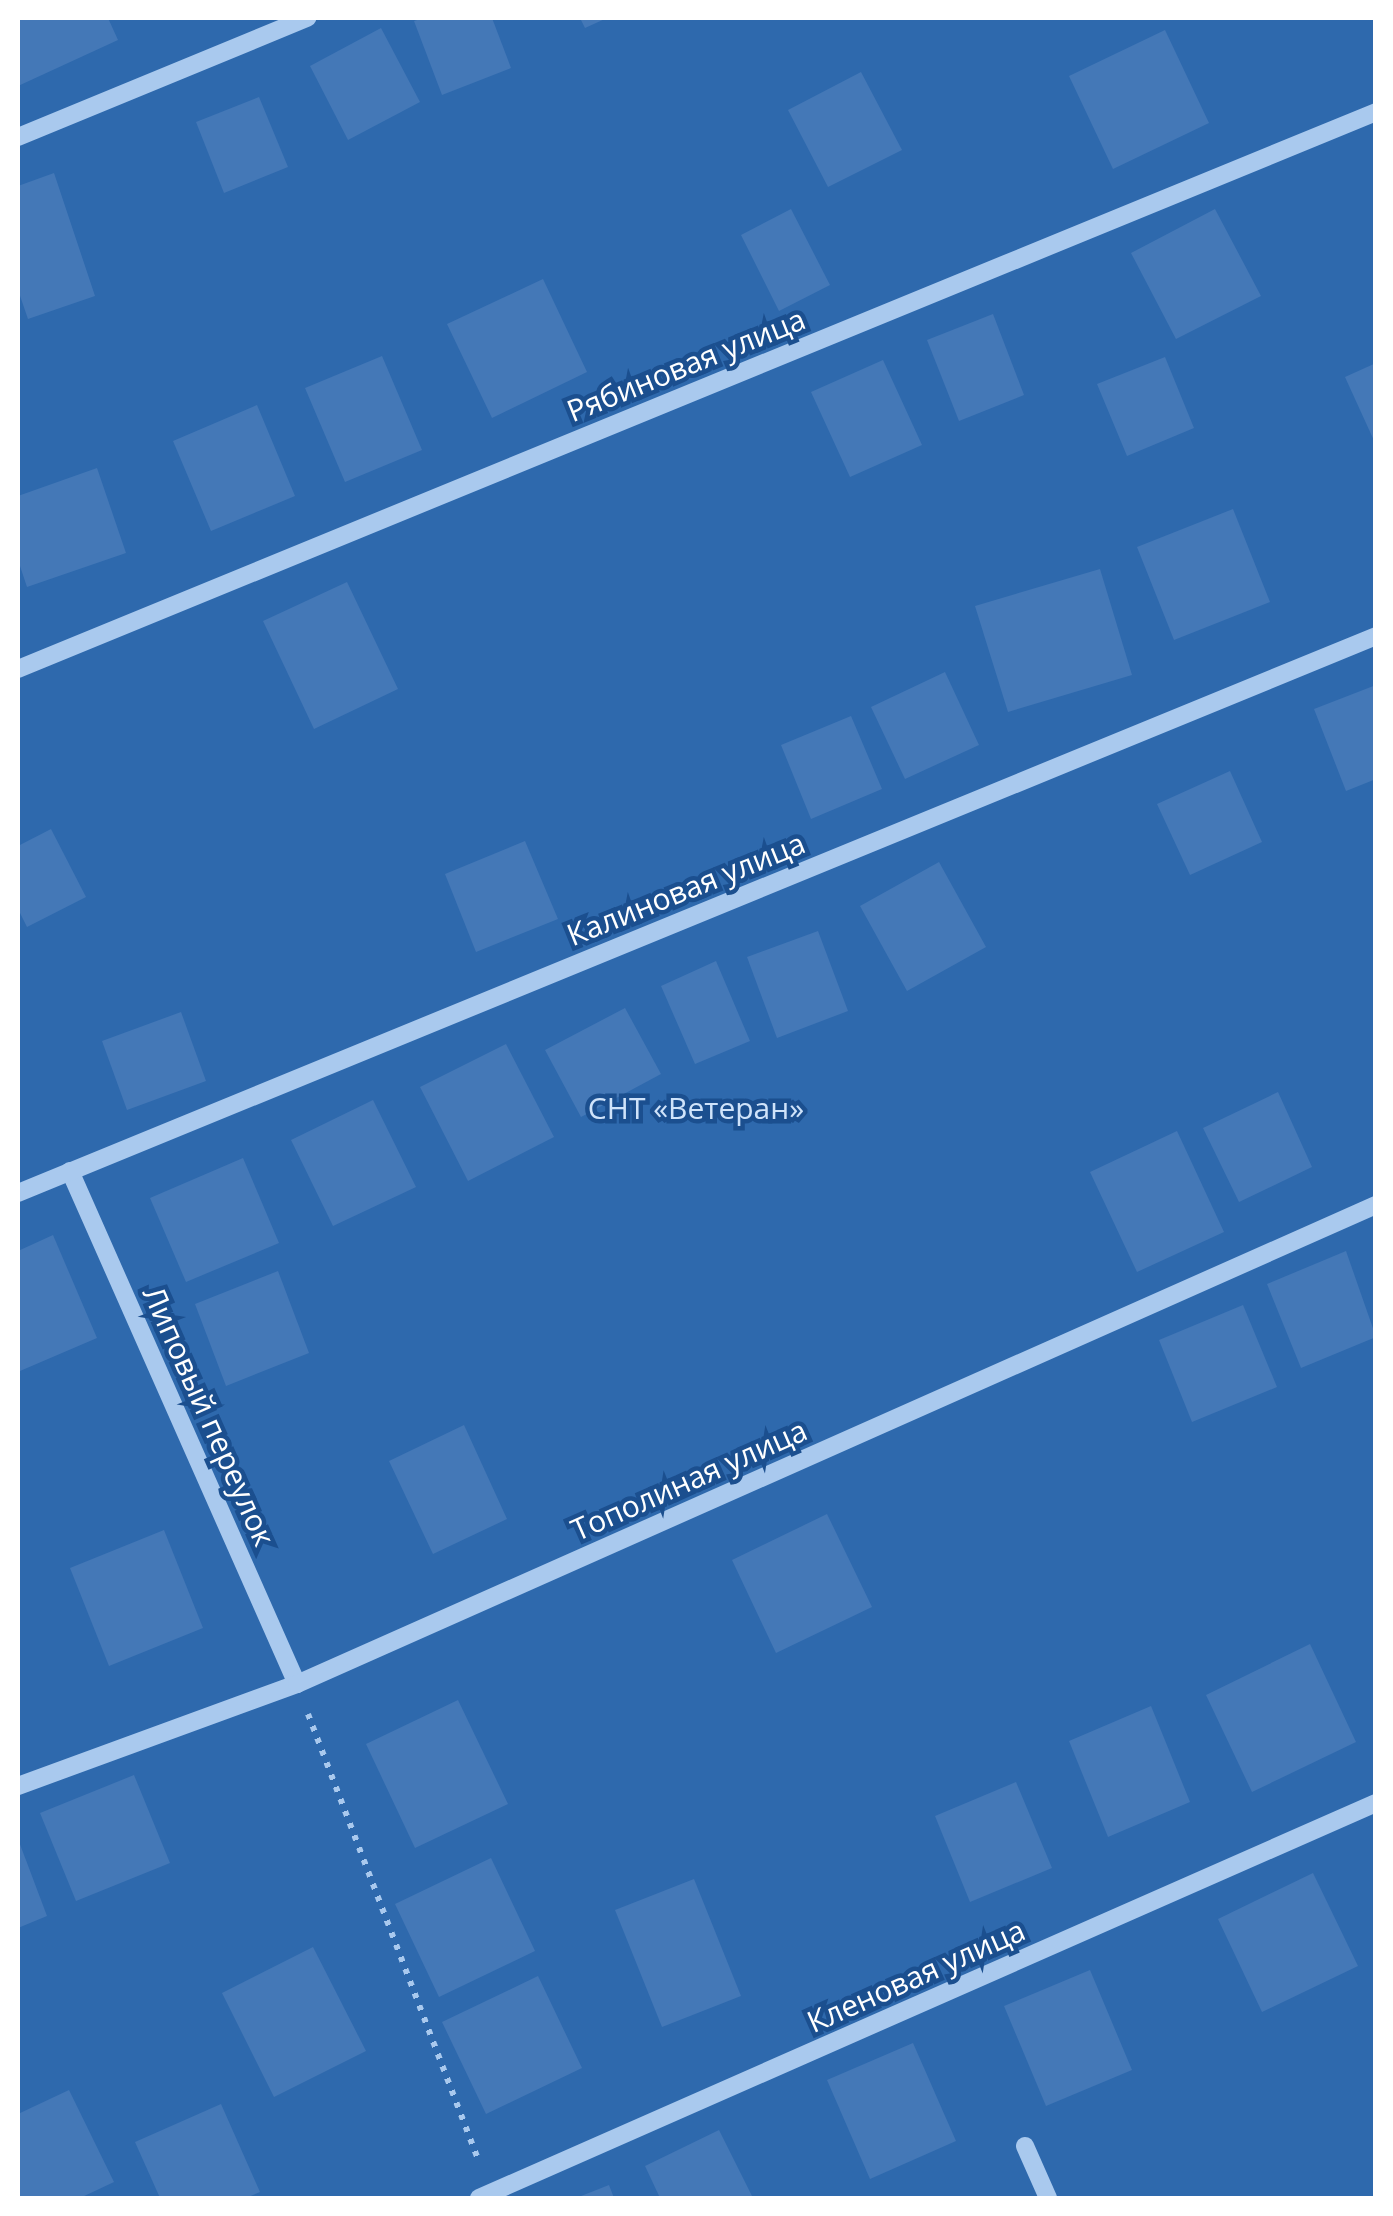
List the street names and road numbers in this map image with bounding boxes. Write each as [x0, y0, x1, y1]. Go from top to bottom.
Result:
street label: Рябиновая улица [562, 301, 810, 429]
street label: Калиновая улица [562, 825, 810, 953]
street label: Липовый переулок [136, 1281, 282, 1551]
street label: Тополиная улица [566, 1412, 812, 1548]
street label: Кленовая улица [802, 1912, 1030, 2040]

